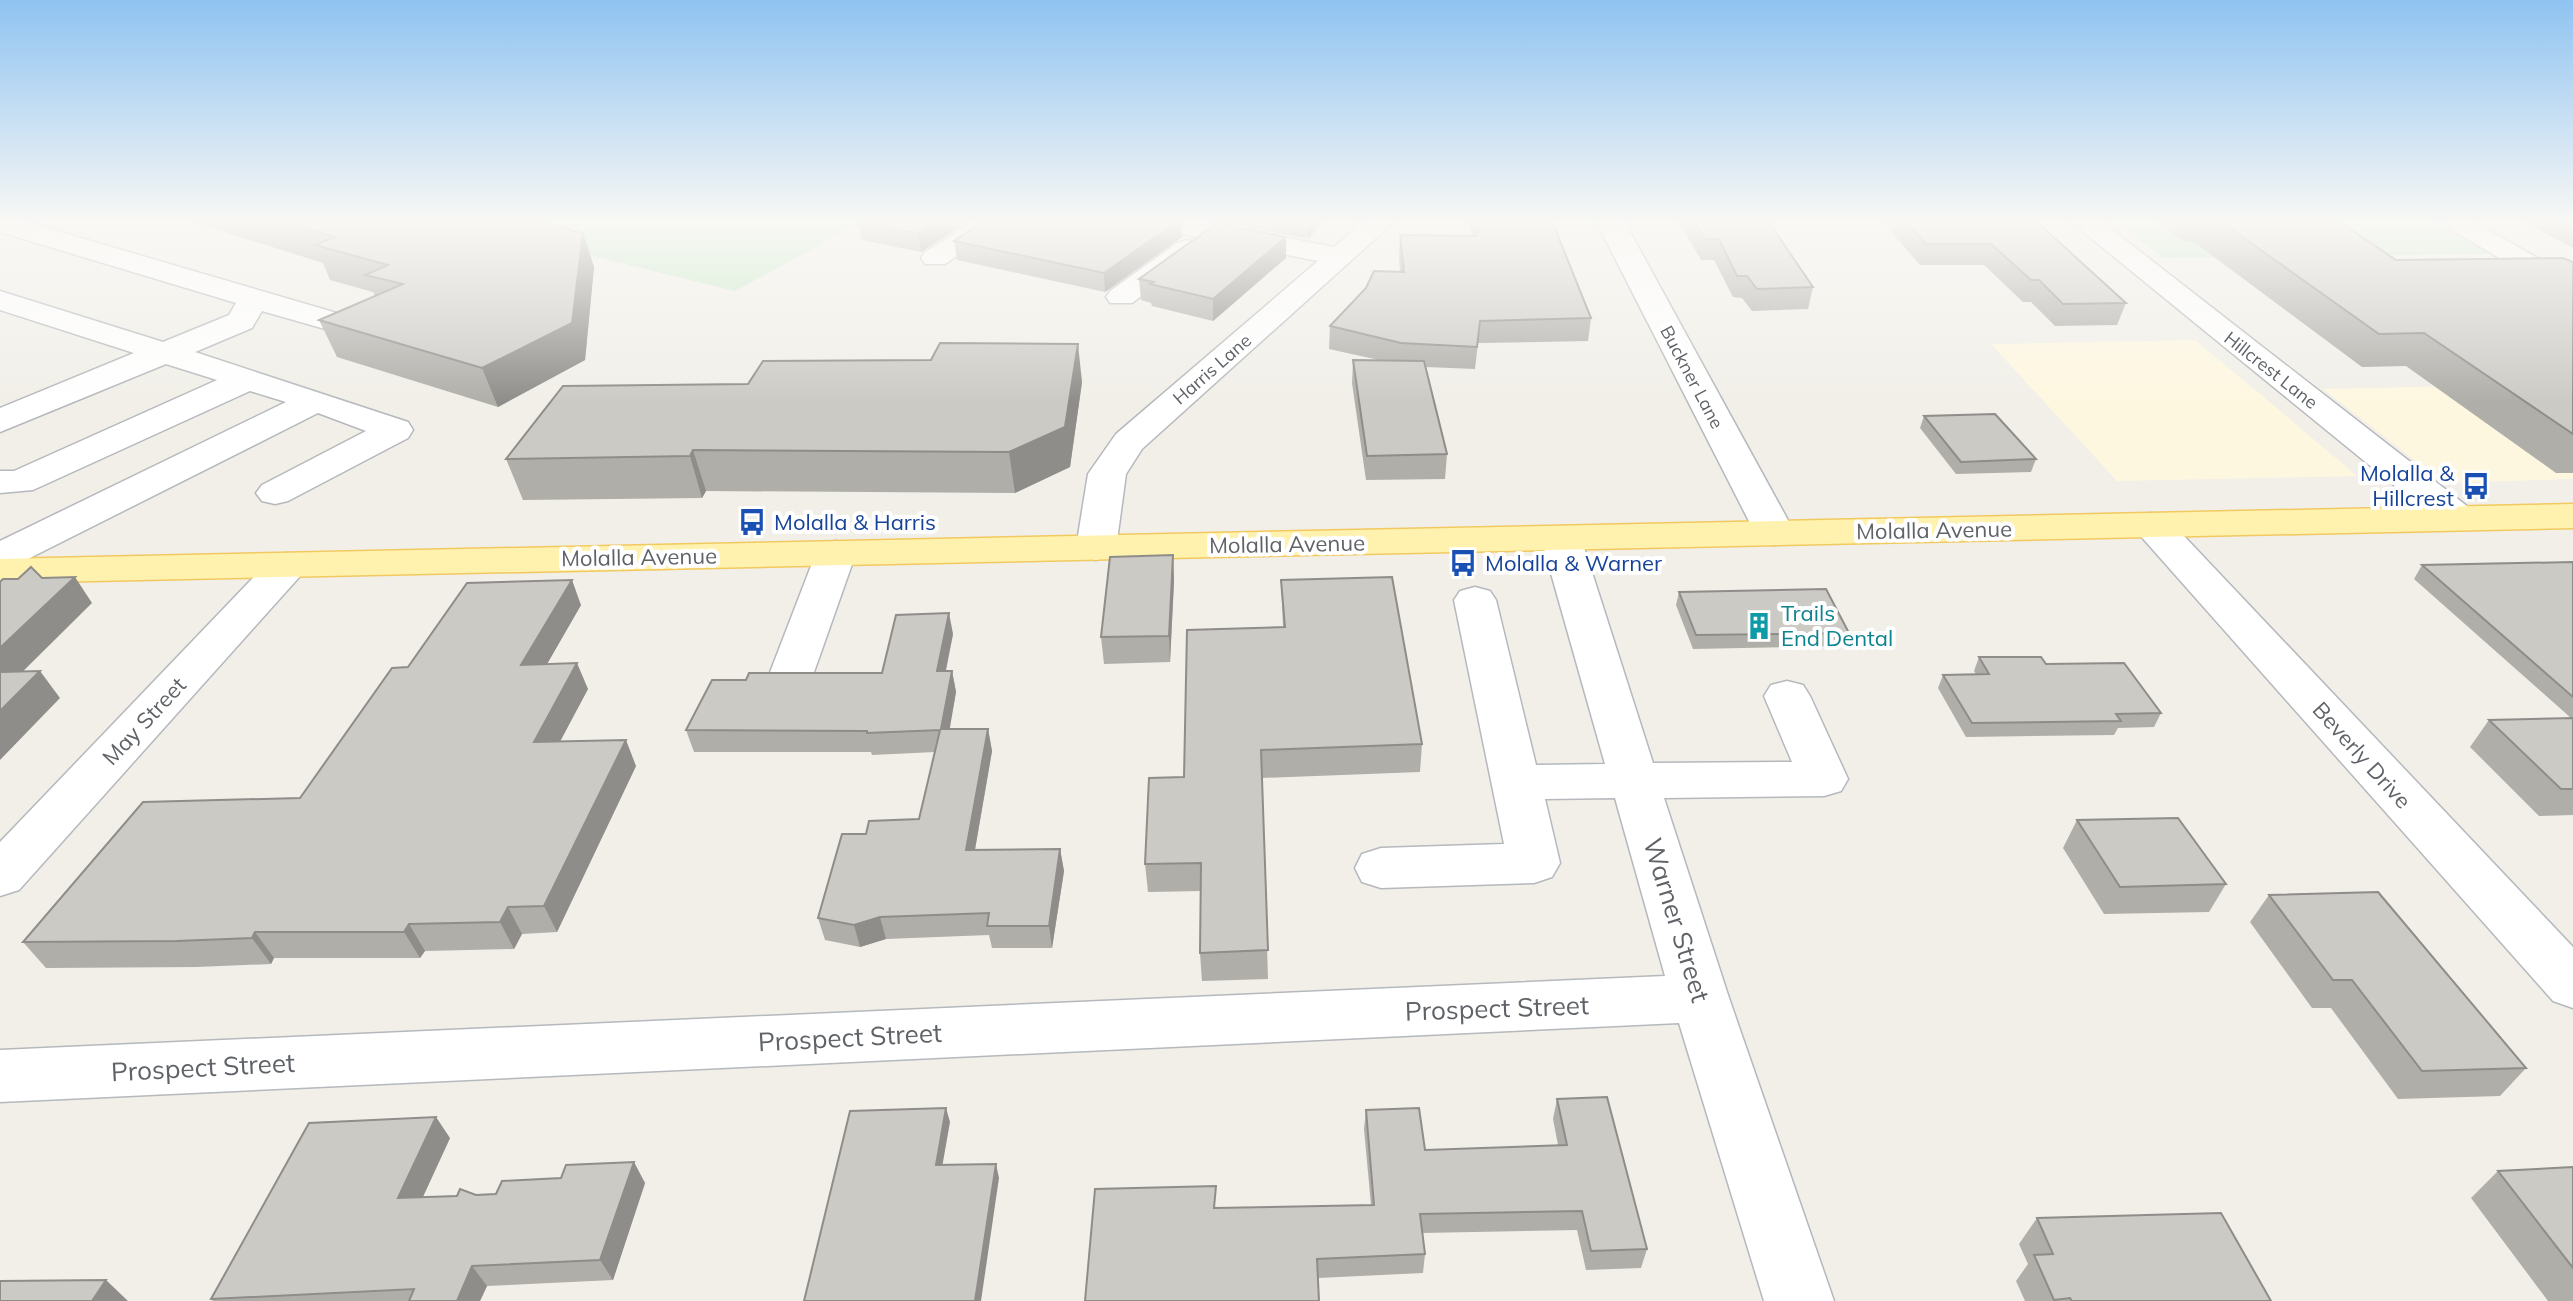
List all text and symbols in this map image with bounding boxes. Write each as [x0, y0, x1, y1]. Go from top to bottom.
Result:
street label: Buckner Lane [1655, 322, 1729, 432]
street label: Hillcrest Lane [2220, 326, 2322, 414]
street label: Harris Lane [1168, 329, 1256, 409]
place label: Molalla & Hillcrest [2360, 459, 2455, 512]
bus stop icon: Molalla & Hillcrest [2461, 471, 2491, 501]
bus stop icon: Molalla & Harris [737, 507, 767, 537]
place label: Molalla & Harris [774, 508, 936, 536]
street label: Molalla Avenue [1856, 515, 2012, 545]
street label: Molalla Avenue [1209, 529, 1365, 559]
street label: Molalla Avenue [561, 542, 717, 572]
bus stop icon: Molalla & Warner [1448, 548, 1478, 578]
place label: Molalla & Warner [1485, 549, 1662, 577]
place label: Trails End Dental [1781, 599, 1893, 652]
building icon: Trails End Dental [1744, 611, 1774, 641]
street label: May Street [96, 671, 192, 771]
street label: Beverly Drive [2307, 696, 2417, 814]
street label: Warner Street [1636, 834, 1718, 1006]
street label: Prospect Street [1404, 988, 1590, 1028]
street label: Prospect Street [757, 1016, 943, 1058]
street label: Prospect Street [110, 1046, 296, 1088]

